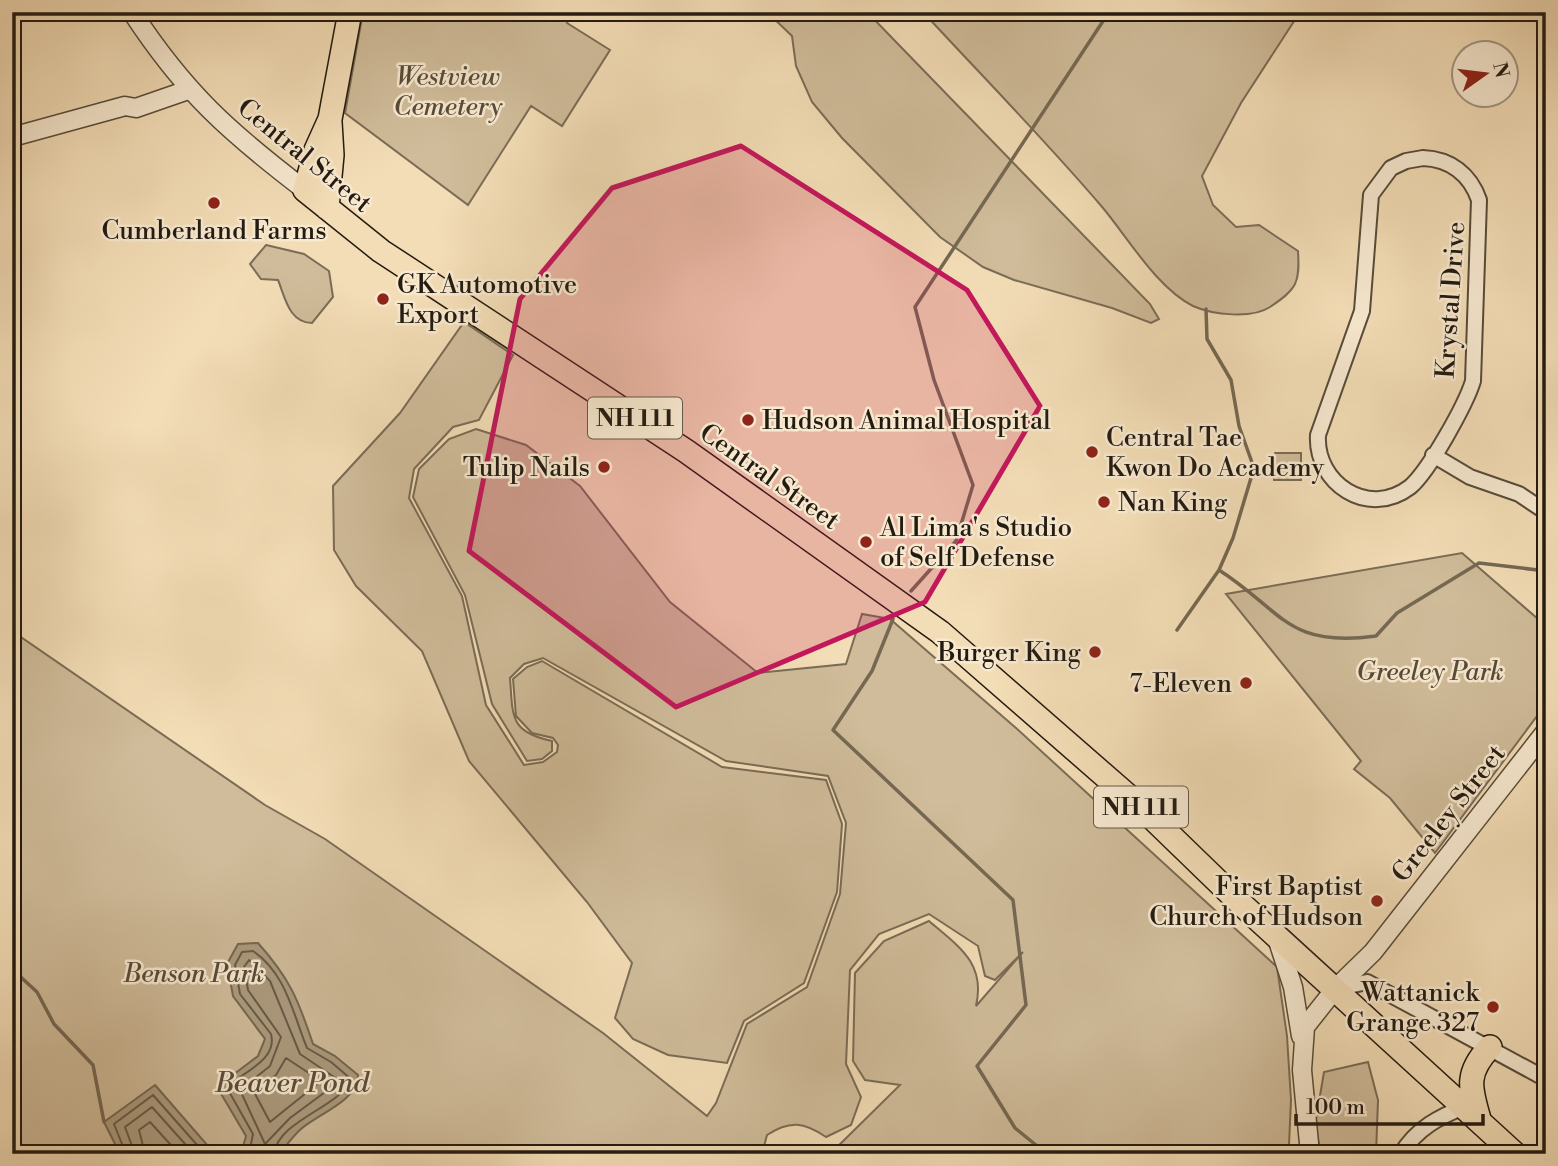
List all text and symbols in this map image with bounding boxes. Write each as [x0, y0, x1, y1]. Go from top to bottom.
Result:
north arrow [1450, 38, 1520, 108]
text: N [1487, 60, 1514, 80]
park label: Westview Cemetery [394, 61, 503, 123]
street label: Central Street [231, 92, 378, 220]
marker: Cumberland Farms [206, 195, 222, 211]
place label: Cumberland Farms [101, 215, 327, 247]
street label: Krystal Drive [1430, 220, 1472, 380]
place label: GK Automotive Export [397, 269, 577, 331]
marker: GK Automotive Export [375, 291, 391, 307]
road number: NH 111 [588, 398, 682, 438]
place label: Hudson Animal Hospital [762, 405, 1051, 437]
marker: Hudson Animal Hospital [740, 412, 756, 428]
street label: Central Street [693, 417, 846, 537]
place label: Central Tae Kwon Do Academy [1106, 422, 1324, 484]
marker: Central Tae Kwon Do Academy [1084, 444, 1100, 460]
place label: Tulip Nails [463, 452, 590, 484]
marker: Tulip Nails [596, 459, 612, 475]
place label: Nan King [1118, 487, 1228, 519]
marker: Nan King [1096, 494, 1112, 510]
place label: Al Lima's Studio of Self Defense [879, 512, 1072, 574]
marker: Al Lima's Studio of Self Defense [858, 534, 874, 550]
place label: Burger King [937, 637, 1082, 669]
marker: Burger King [1087, 644, 1103, 660]
park label: Greeley Park [1356, 656, 1504, 688]
place label: 7-Eleven [1130, 668, 1232, 700]
marker: 7-Eleven [1238, 675, 1254, 691]
street label: Greeley Street [1385, 738, 1512, 889]
road number: NH 111 [1094, 786, 1188, 828]
place label: First Baptist Church of Hudson [1149, 871, 1363, 933]
marker: First Baptist Church of Hudson [1369, 893, 1385, 909]
park label: Benson Park [123, 958, 264, 990]
place label: Wattanick Grange 327 [1346, 977, 1480, 1039]
marker: Wattanick Grange 327 [1485, 999, 1501, 1015]
water label: Beaver Pond [214, 1066, 370, 1101]
scale bar [1296, 1082, 1483, 1126]
text: 100 m [1306, 1095, 1365, 1121]

